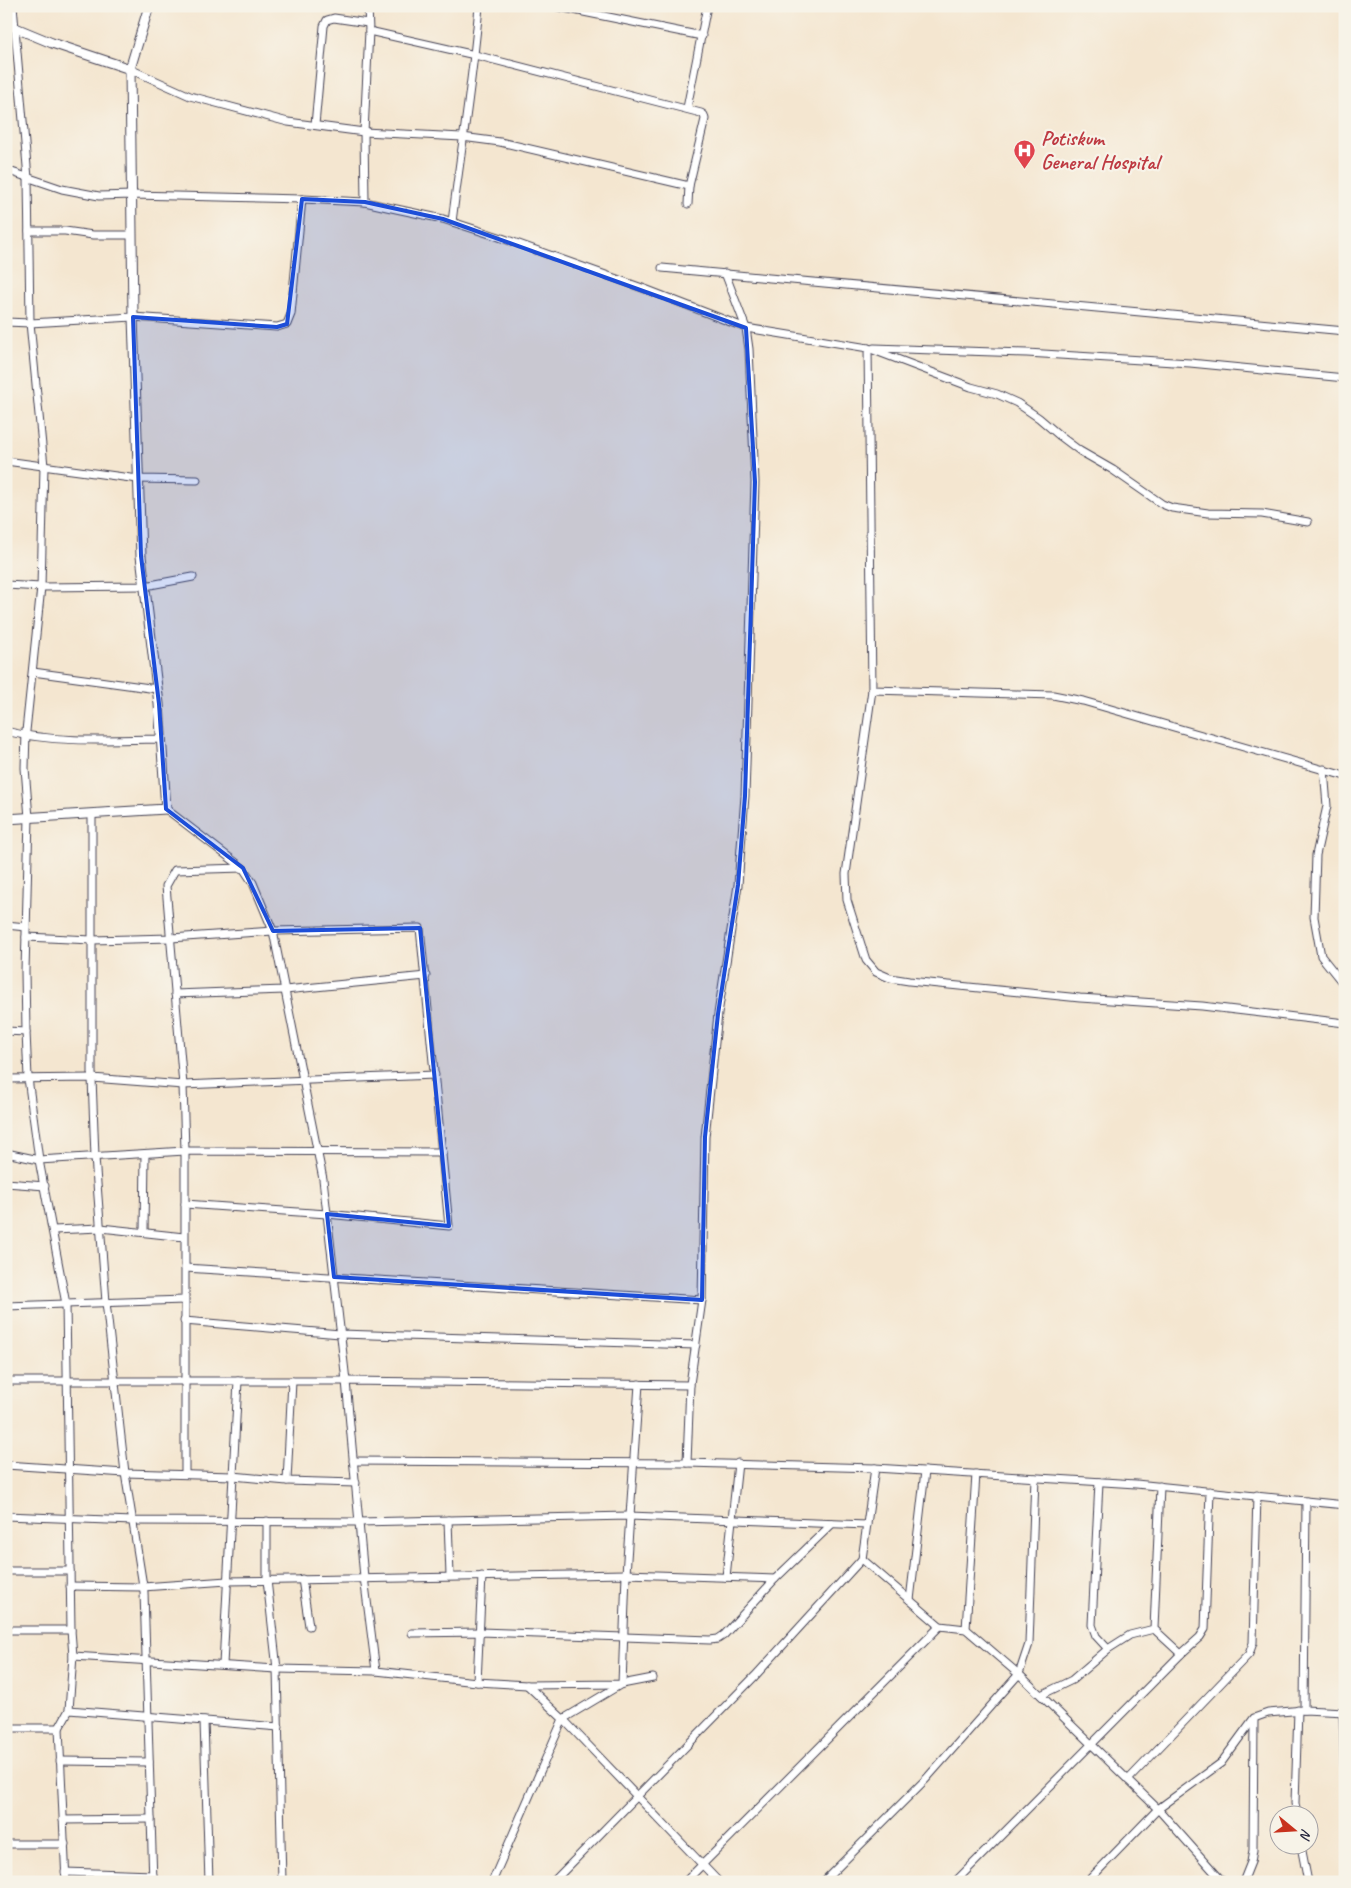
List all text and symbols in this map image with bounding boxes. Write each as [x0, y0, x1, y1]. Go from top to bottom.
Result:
place label: Potiskum General Hospital [1041, 125, 1163, 175]
hospital icon: Potiskum General Hospital [1013, 138, 1037, 169]
north arrow [1268, 1806, 1318, 1856]
text: N [1296, 1827, 1315, 1843]

